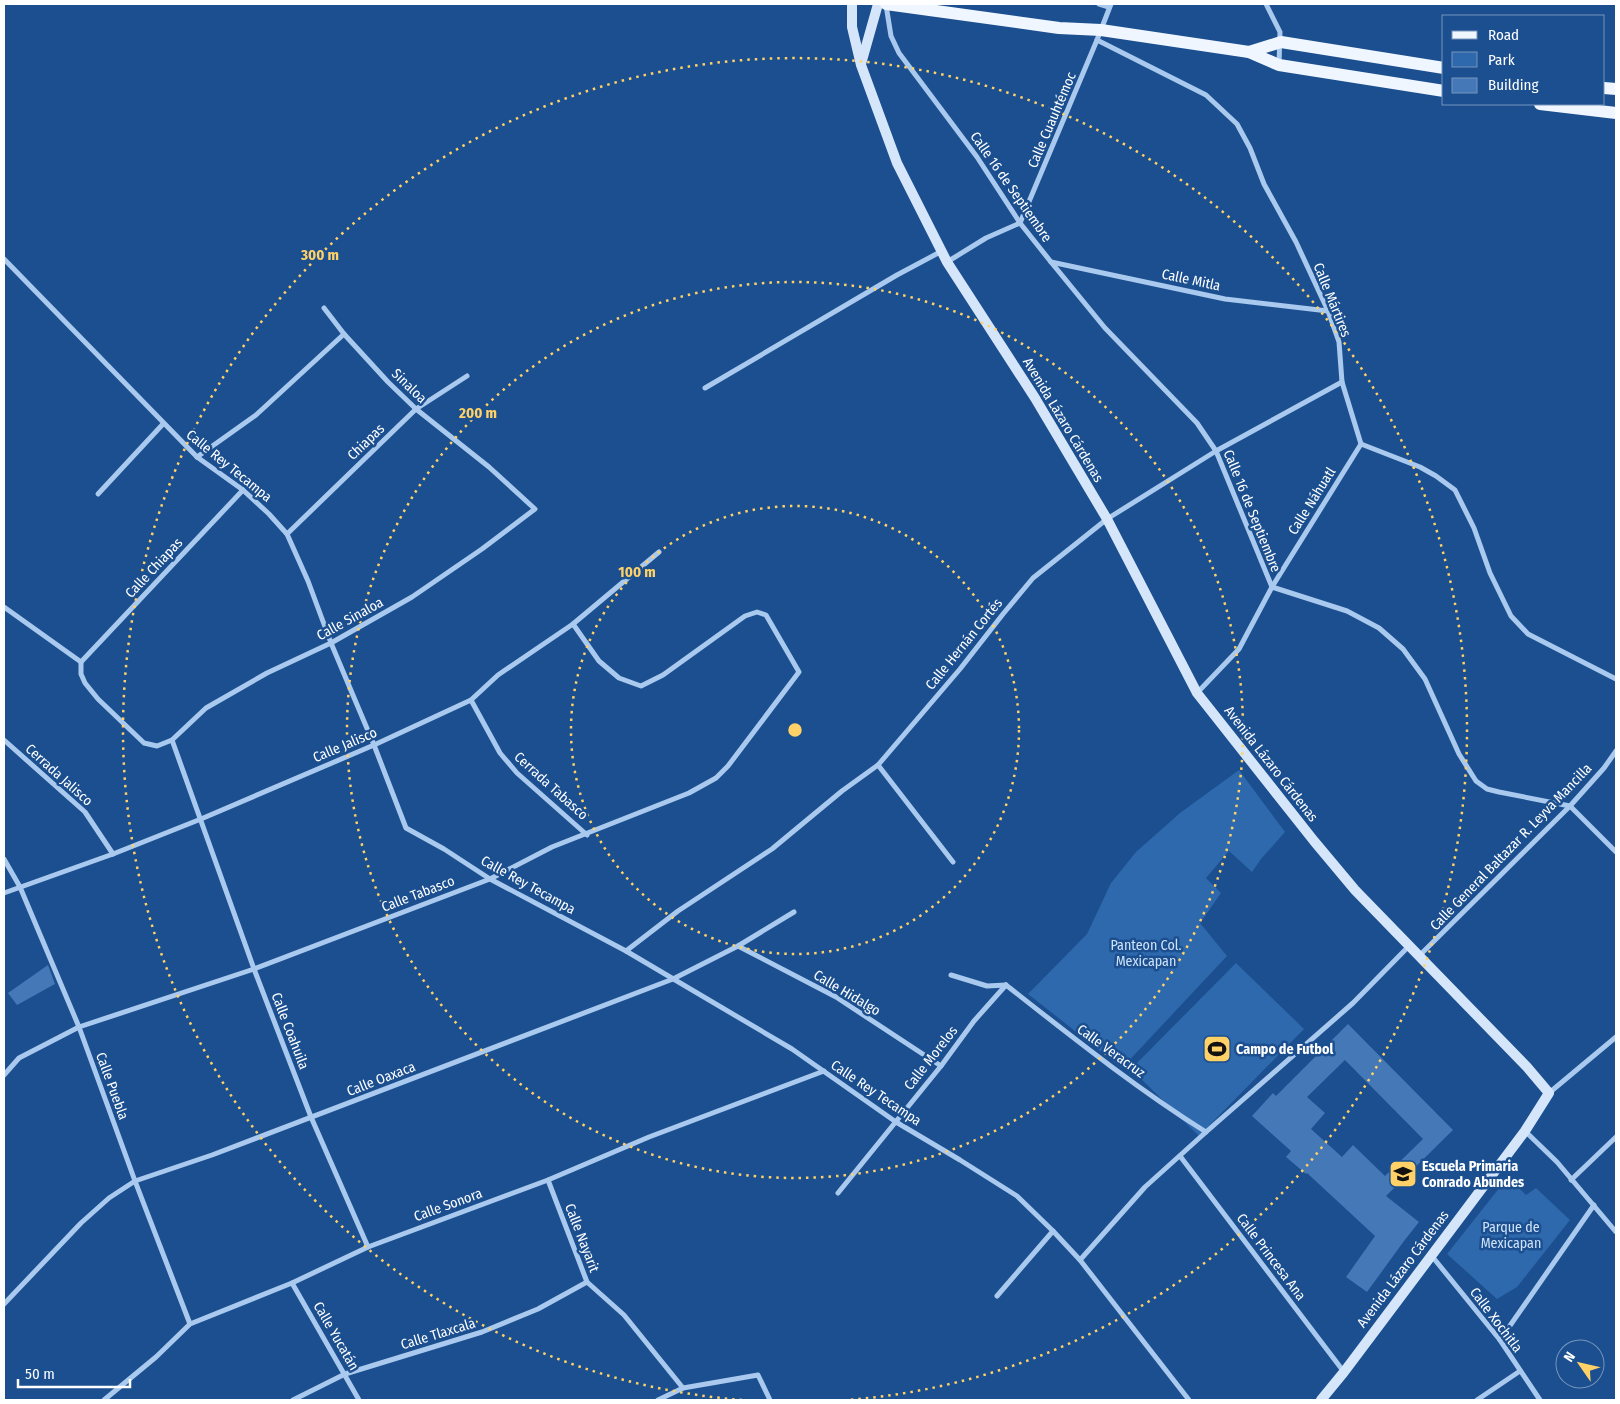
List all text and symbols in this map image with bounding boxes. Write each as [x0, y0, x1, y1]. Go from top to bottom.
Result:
legend [1442, 15, 1605, 105]
text: Road [1488, 26, 1519, 44]
text: Park [1488, 51, 1515, 69]
street label: Calle Cuauhtémoc [1024, 70, 1080, 170]
text: Building [1488, 76, 1539, 94]
street label: Calle 16 de Septiembre [967, 129, 1055, 245]
text: 300 m [300, 246, 339, 264]
street label: Calle Mártires [1309, 260, 1355, 340]
street label: Calle Mitla [1160, 265, 1222, 295]
street label: Avenida Lázaro Cárdenas [1019, 355, 1107, 485]
street label: Sinaloa [388, 365, 430, 407]
text: 200 m [458, 404, 497, 422]
street label: Chiapas [344, 420, 388, 464]
street label: Calle Rey Tecampa [183, 426, 275, 506]
street label: Calle 16 de Septiembre [1220, 447, 1284, 575]
street label: Calle Náhuatl [1285, 464, 1340, 538]
street label: Calle Chiapas [122, 534, 186, 602]
text: 100 m [618, 563, 656, 581]
street label: Calle Sinaloa [314, 594, 386, 644]
street label: Calle Hernán Cortés [922, 595, 1006, 693]
street label: Avenida Lázaro Cárdenas [1221, 703, 1321, 825]
centre of rings [786, 721, 804, 739]
street label: Calle Jalisco [310, 724, 380, 766]
street label: Cerrada Jalisco [22, 740, 96, 810]
street label: Cerrada Tabasco [511, 748, 591, 824]
street label: Calle General Baltazar R. Leyva Mancilla [1427, 760, 1595, 934]
street label: Calle Rey Tecampa [478, 852, 578, 918]
street label: Calle Tabasco [379, 872, 457, 916]
park label: Panteon Col. Mexicapan [1110, 937, 1182, 970]
street label: Calle Hidalgo [811, 966, 883, 1020]
street label: Calle Coahuila [268, 990, 312, 1072]
street label: Calle Veracruz [1074, 1021, 1149, 1082]
street label: Calle Morelos [901, 1022, 961, 1094]
sports icon: Campo de Futbol [1202, 1034, 1232, 1064]
place label: Campo de Futbol [1236, 1041, 1333, 1058]
street label: Calle Puebla [92, 1050, 132, 1122]
street label: Calle Rey Tecampa [828, 1057, 925, 1130]
street label: Calle Oaxaca [344, 1058, 418, 1100]
place label: Escuela Primaria Conrado Abundes [1422, 1158, 1524, 1191]
school or university icon: Escuela Primaria Conrado Abundes [1388, 1159, 1418, 1189]
street label: Calle Sonora [411, 1185, 485, 1225]
street label: Calle Nayarit [561, 1201, 603, 1275]
street label: Avenida Lázaro Cárdenas [1353, 1207, 1453, 1331]
street label: Calle Princesa Ana [1233, 1210, 1309, 1304]
park label: Parque de Mexicapan [1481, 1219, 1541, 1252]
street label: Calle Xochitla [1466, 1284, 1526, 1356]
street label: Calle Yucatán [310, 1299, 362, 1373]
street label: Calle Tlaxcala [399, 1315, 478, 1353]
north arrow [1555, 1339, 1605, 1389]
text: N [1560, 1349, 1579, 1365]
scale bar [18, 1356, 130, 1388]
text: 50 m [25, 1365, 55, 1383]

